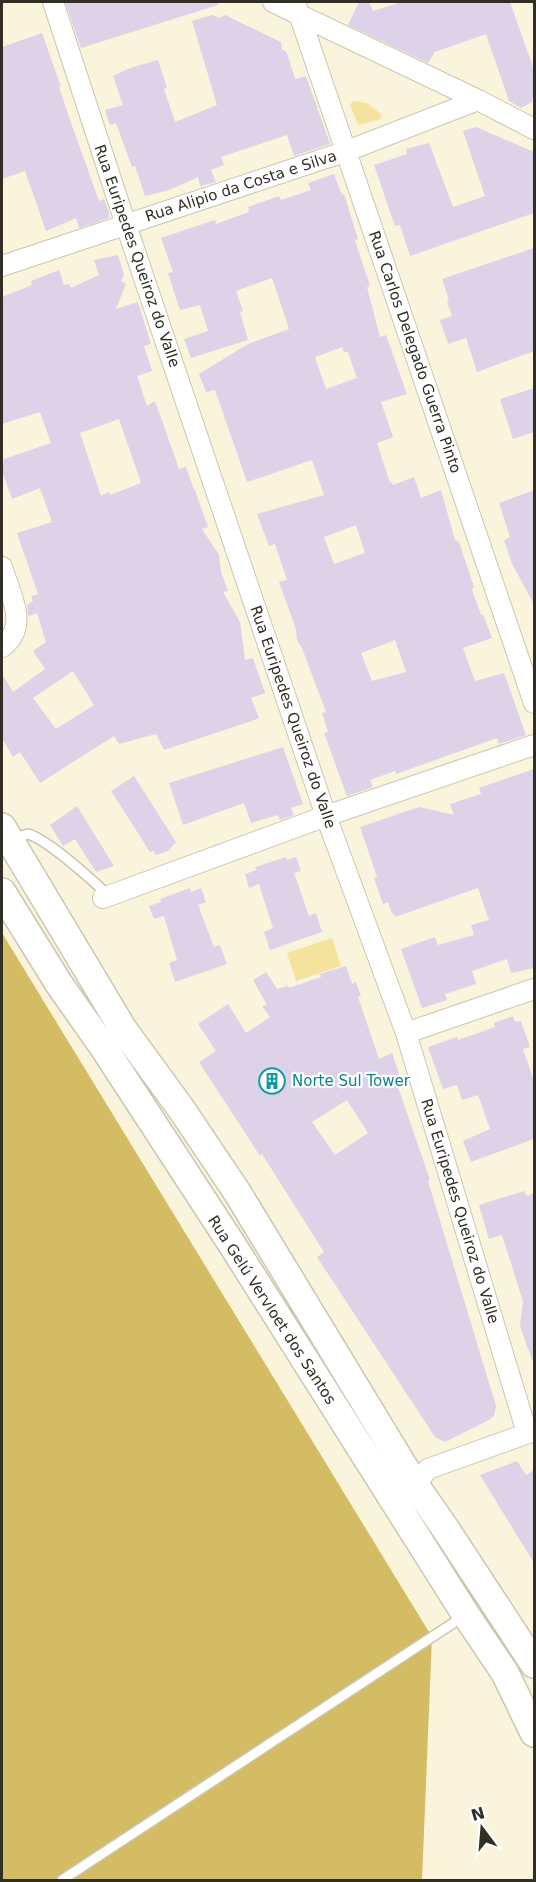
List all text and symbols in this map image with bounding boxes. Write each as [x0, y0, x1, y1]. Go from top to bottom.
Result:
street label: Rua Euripedes Queiroz do Valle [90, 142, 184, 370]
street label: Rua Alipio da Costa e Silva [143, 147, 339, 225]
street label: Rua Carlos Delegado Guerra Pinto [365, 228, 465, 476]
street label: Rua Euripedes Queiroz do Valle [246, 603, 340, 831]
building icon: Norte Sul Tower [257, 1066, 287, 1096]
place label: Norte Sul Tower [292, 1072, 411, 1090]
street label: Rua Euripedes Queiroz do Valle [417, 1096, 503, 1326]
street label: Rua Gelú Vervloet dos Santos [204, 1212, 340, 1408]
north arrow [452, 1798, 512, 1858]
text: N [469, 1803, 487, 1825]

